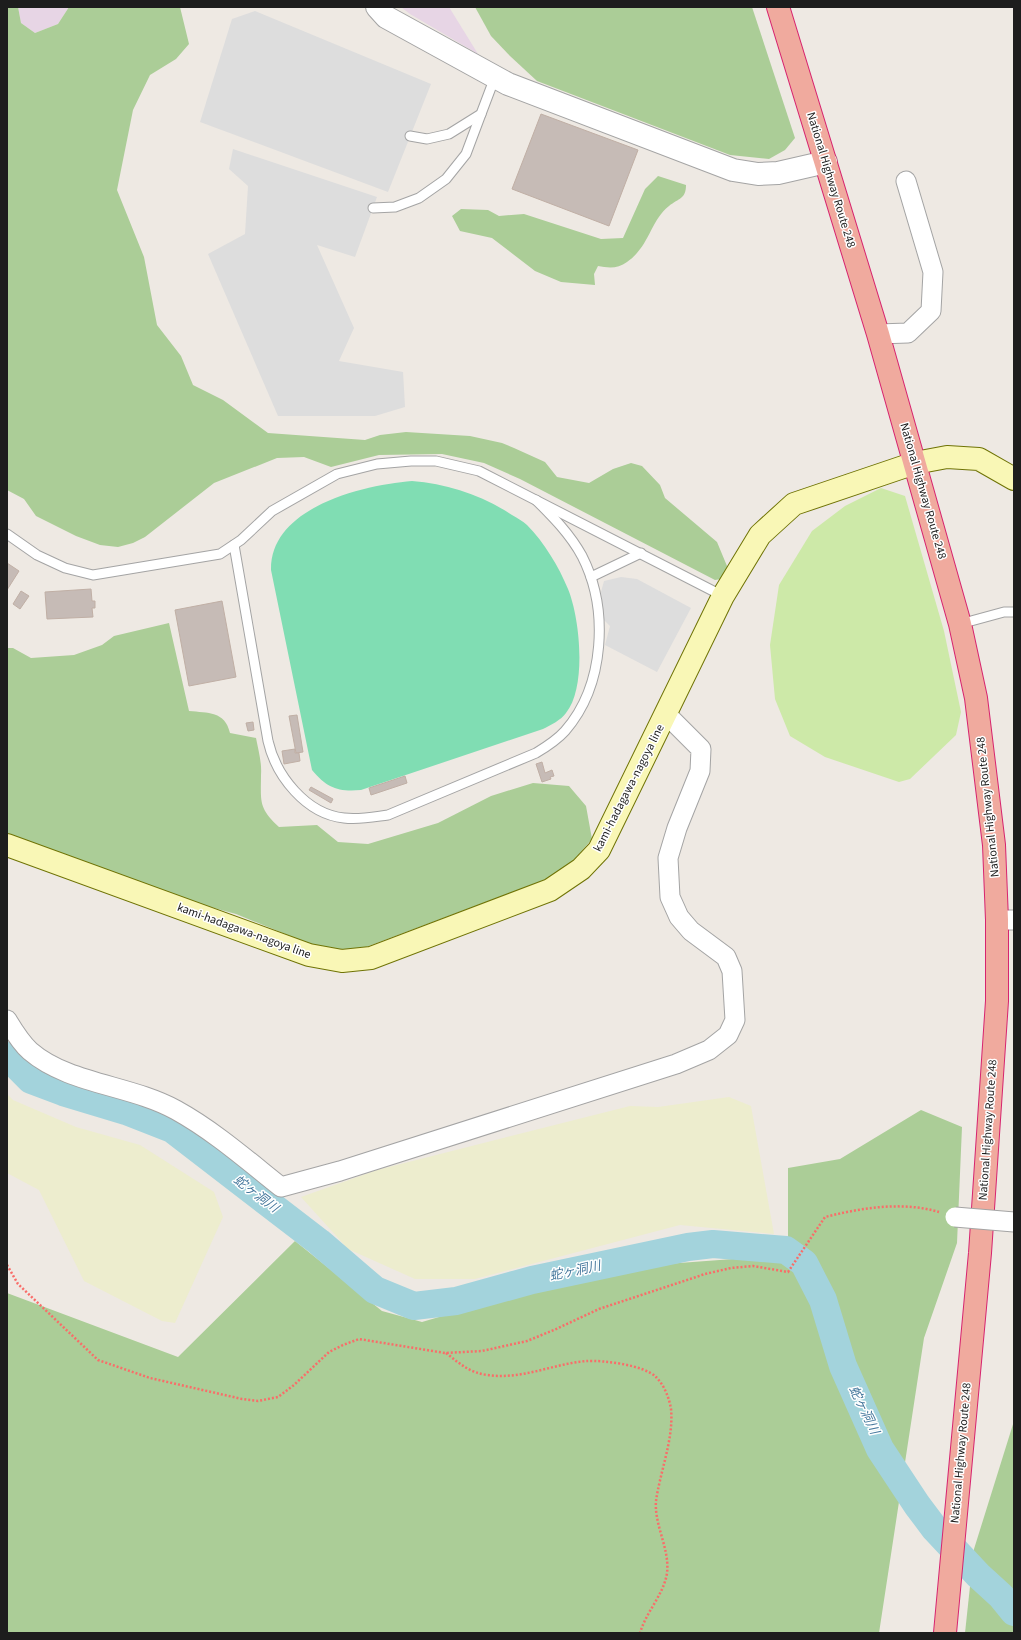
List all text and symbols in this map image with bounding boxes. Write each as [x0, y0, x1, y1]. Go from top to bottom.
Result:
street label: National Highway Route 248 [802, 110, 860, 250]
street label: National Highway Route 248 [895, 421, 951, 561]
street label: kami-hadagawa-nagoya line [589, 721, 669, 855]
street label: National Highway Route 248 [972, 736, 1004, 878]
street label: kami-hadagawa-nagoya line [175, 899, 313, 963]
street label: National Highway Route 248 [975, 1059, 1001, 1201]
water label: 蛇ヶ洞川 [230, 1171, 284, 1218]
water label: 蛇ヶ洞川 [548, 1256, 604, 1285]
street label: National Highway Route 248 [946, 1382, 976, 1524]
water label: 蛇ヶ洞川 [845, 1383, 884, 1439]

